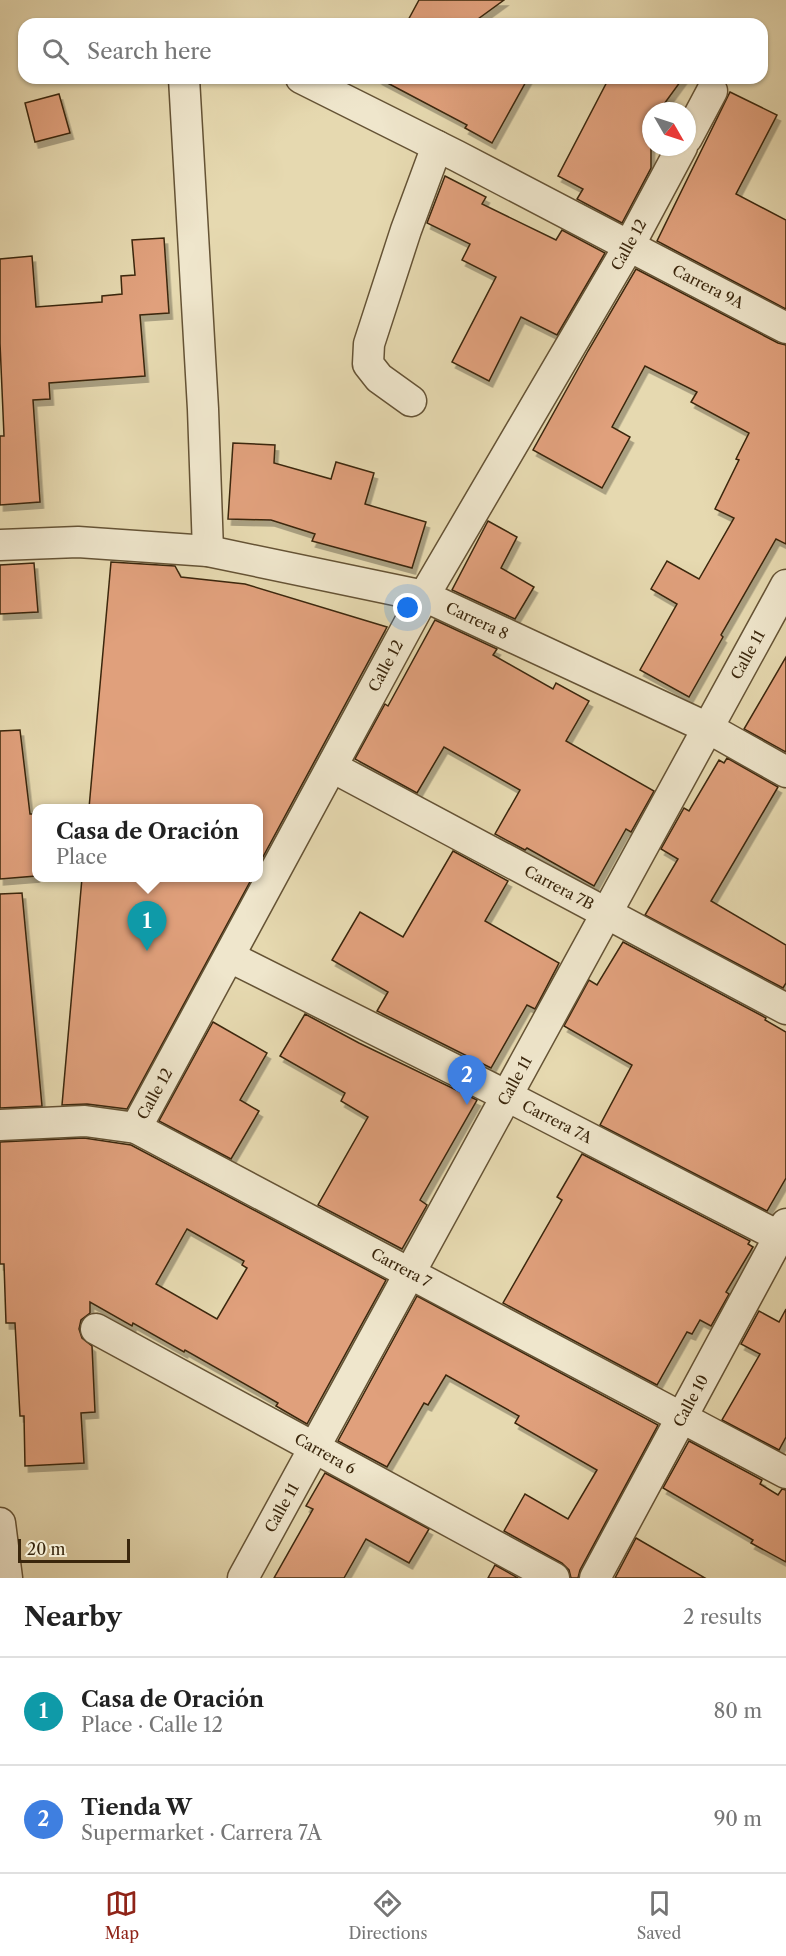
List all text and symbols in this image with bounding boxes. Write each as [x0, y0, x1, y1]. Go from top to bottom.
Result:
search box [18, 18, 768, 84]
icon: search [39, 35, 72, 68]
text: Search here [87, 38, 212, 65]
north arrow [642, 102, 696, 156]
street label: Calle 12 [607, 216, 650, 274]
street label: Carrera 9A [669, 260, 748, 313]
your location [393, 593, 422, 622]
street label: Carrera 8 [443, 598, 512, 643]
street label: Calle 11 [726, 626, 769, 683]
street label: Calle 12 [364, 637, 407, 695]
popup [32, 804, 263, 882]
text: Casa de Oración [56, 818, 239, 845]
text: Place [56, 845, 107, 869]
street label: Carrera 7B [521, 861, 597, 914]
pin: 1 [128, 902, 166, 951]
street label: Calle 11 [493, 1052, 536, 1109]
pin: 2 [448, 1056, 486, 1105]
street label: Calle 12 [133, 1065, 176, 1123]
street label: Carrera 7A [519, 1096, 596, 1148]
street label: Carrera 7 [368, 1244, 435, 1292]
street label: Calle 10 [669, 1371, 712, 1430]
street label: Carrera 6 [291, 1429, 359, 1478]
street label: Calle 11 [260, 1479, 303, 1536]
scale bar [18, 1536, 130, 1564]
text: 20 m [27, 1539, 66, 1559]
text: Nearby [24, 1601, 122, 1633]
text: 2 results [683, 1605, 762, 1629]
text: Casa de Oración [81, 1686, 264, 1713]
text: 1 [39, 1699, 48, 1723]
text: 80 m [714, 1699, 762, 1723]
text: Place · Calle 12 [81, 1713, 223, 1737]
text: Tienda W [81, 1794, 192, 1821]
text: 2 [38, 1807, 49, 1831]
text: 90 m [714, 1807, 762, 1831]
text: Supermarket · Carrera 7A [81, 1821, 322, 1845]
tab: Map [105, 1887, 139, 1943]
tab: Directions [348, 1887, 427, 1943]
tab: Saved [637, 1887, 681, 1943]

